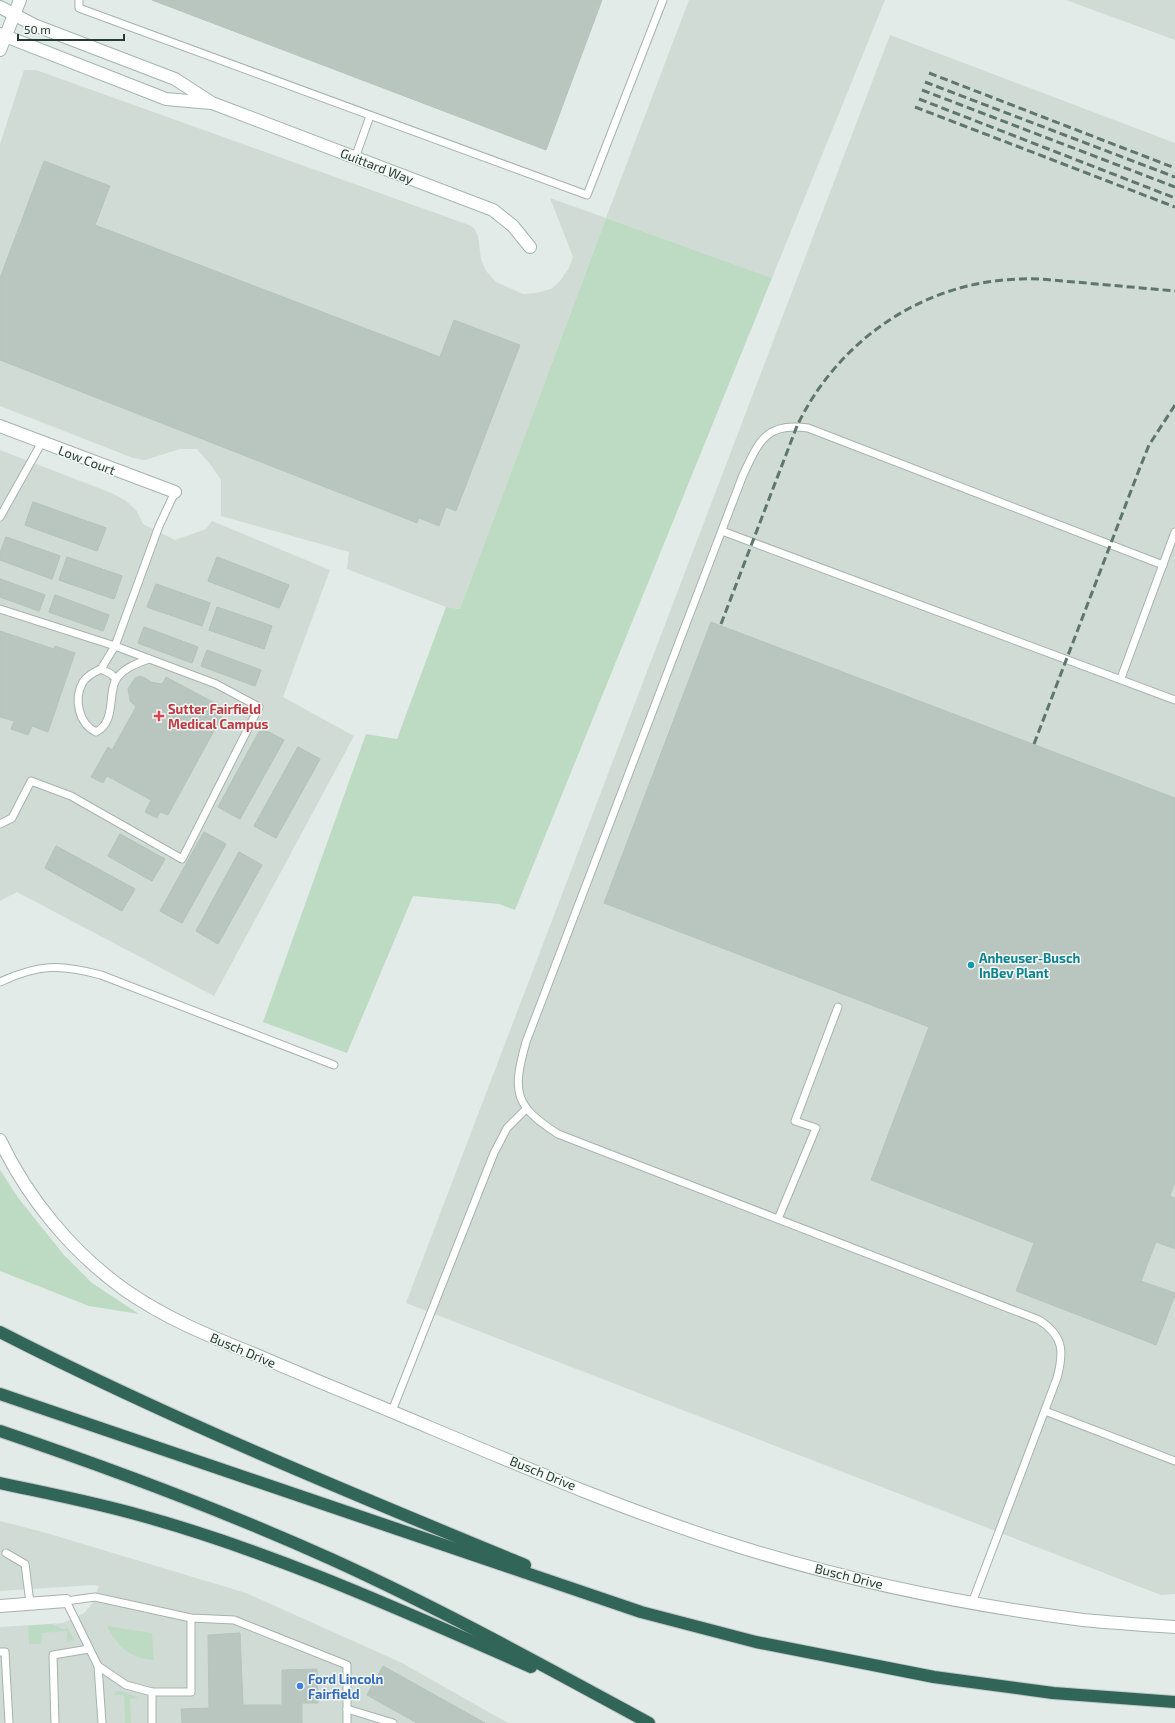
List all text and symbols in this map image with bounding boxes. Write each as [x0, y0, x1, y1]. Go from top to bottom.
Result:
scale bar [18, 16, 124, 42]
text: 50 m [24, 22, 51, 36]
street label: Guittard Way [338, 145, 416, 187]
street label: Low Court [56, 442, 118, 478]
place label: Sutter Fairfield Medical Campus [168, 701, 268, 732]
marker: Sutter Fairfield Medical Campus [153, 710, 165, 722]
place label: Anheuser-Busch InBev Plant [979, 950, 1081, 981]
marker: Anheuser-Busch InBev Plant [966, 960, 976, 970]
street label: Busch Drive [208, 1329, 278, 1371]
street label: Busch Drive [508, 1453, 578, 1493]
street label: Busch Drive [813, 1560, 885, 1592]
place label: Ford Lincoln Fairfield [308, 1671, 384, 1702]
marker: Ford Lincoln Fairfield [295, 1681, 305, 1691]

